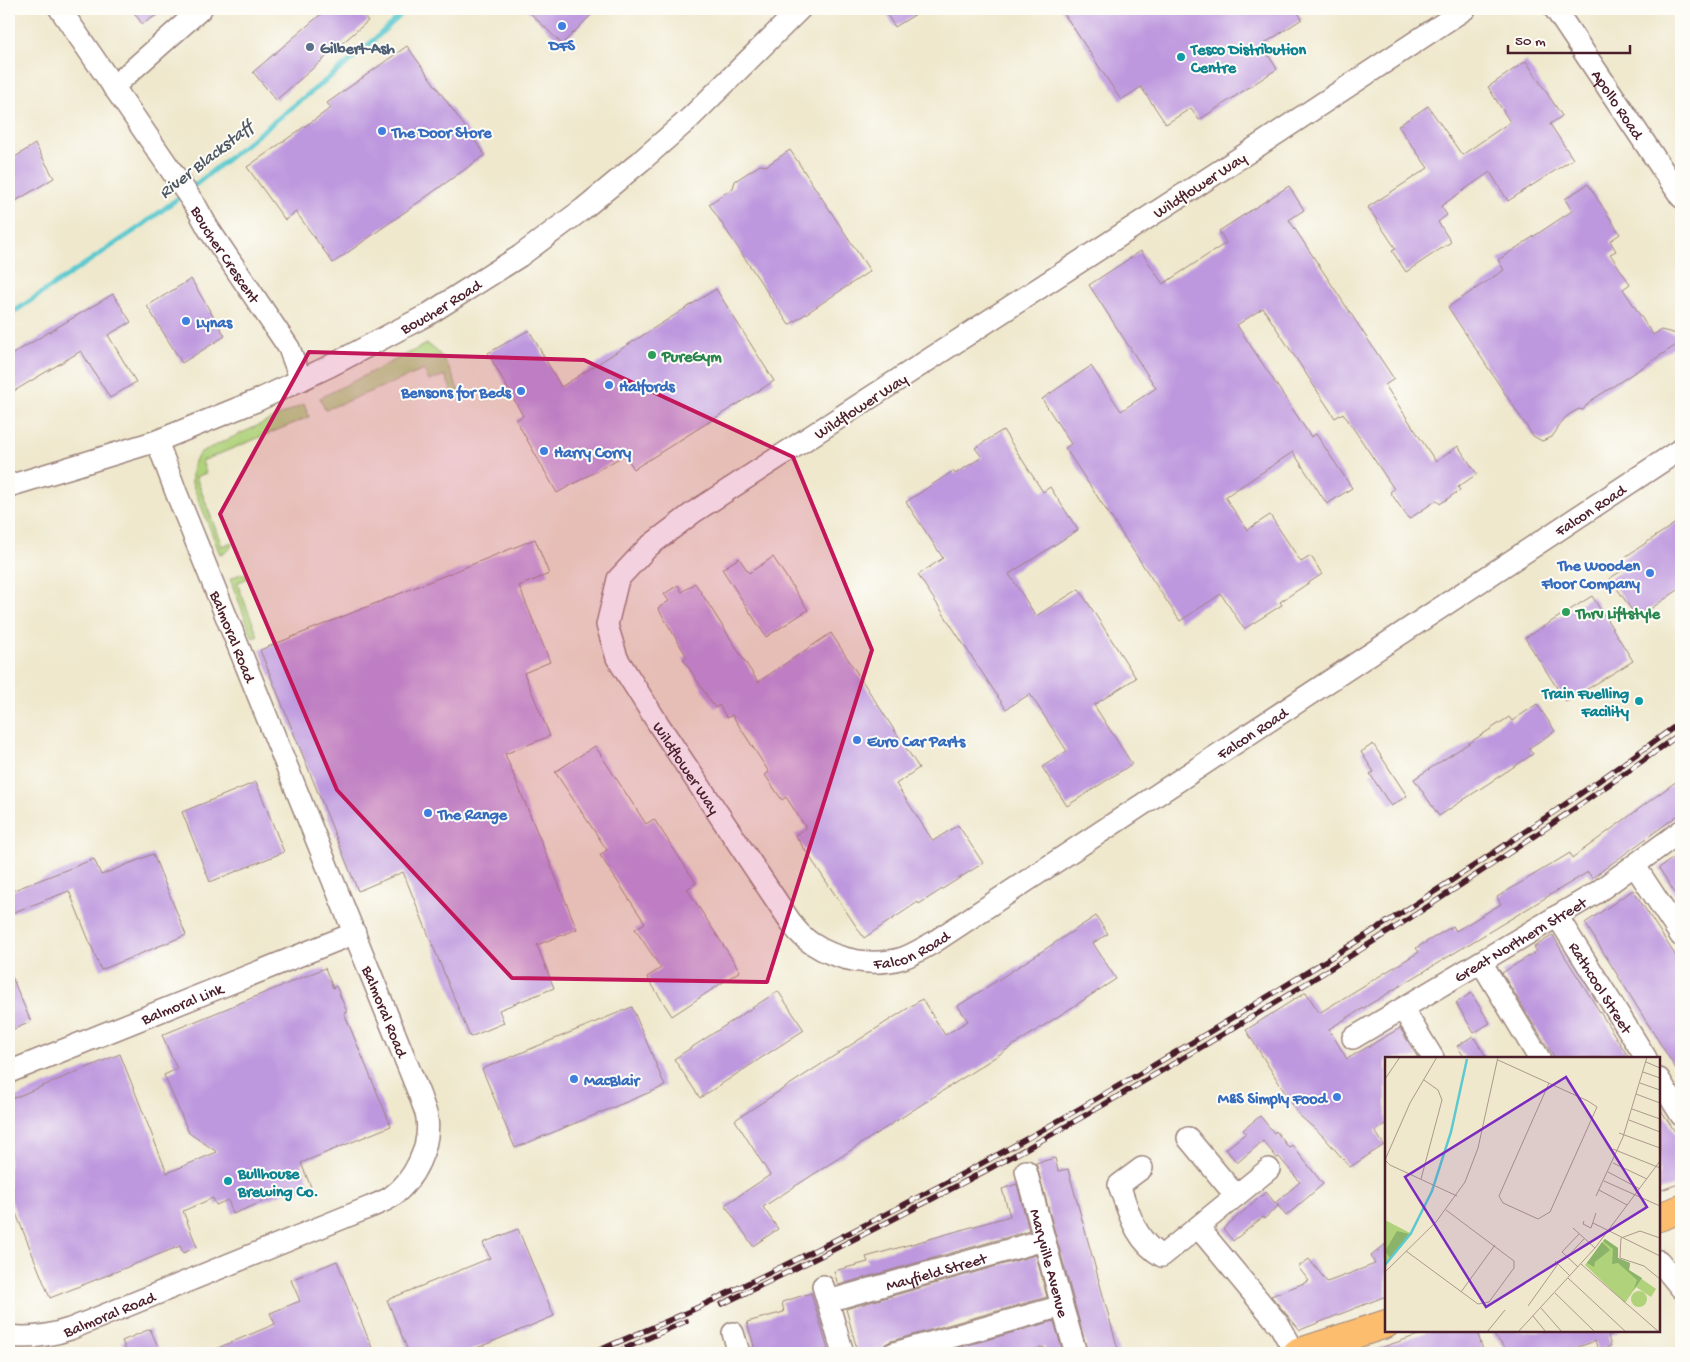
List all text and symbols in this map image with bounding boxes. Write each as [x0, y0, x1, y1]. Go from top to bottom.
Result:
marker: DFS [556, 20, 568, 32]
scale bar [1508, 22, 1630, 54]
text: 50 m [1515, 33, 1546, 51]
place label: DFS [547, 38, 576, 57]
marker: Gilbert-Ash [304, 41, 316, 53]
place label: Gilbert-Ash [320, 41, 395, 60]
place label: Tesco Distribution Centre [1189, 42, 1307, 79]
marker: Tesco Distribution Centre [1175, 51, 1187, 63]
street label: Apollo Road [1585, 67, 1647, 145]
water label: River Blackstaff [155, 116, 260, 204]
marker: The Door Store [376, 125, 388, 137]
place label: The Door Store [390, 125, 492, 144]
street label: Wildflower Way [1151, 150, 1251, 224]
street label: Boucher Crescent [184, 203, 263, 309]
street label: Boucher Road [397, 276, 487, 341]
marker: Lynas [180, 315, 192, 327]
place label: Lynas [196, 315, 233, 334]
marker: PureGym [646, 349, 658, 361]
place label: PureGym [661, 349, 722, 368]
street label: Wildflower Way [812, 371, 912, 445]
place label: Halfords [619, 378, 676, 398]
marker: Halfords [603, 379, 615, 391]
place label: Bensons for Beds [400, 384, 512, 404]
marker: Bensons for Beds [515, 385, 527, 397]
marker: Harry Corry [538, 445, 550, 457]
place label: Harry Corry [554, 445, 631, 464]
street label: Falcon Road [1552, 481, 1632, 543]
place label: The Wooden Floor Company [1541, 558, 1640, 595]
marker: The Wooden Floor Company [1644, 567, 1656, 579]
street label: Balmoral Road [203, 588, 258, 687]
place label: Thrv Liftstyle [1574, 605, 1661, 625]
marker: Thrv Liftstyle [1560, 606, 1572, 618]
place label: Train Fuelling Facility [1540, 686, 1629, 723]
marker: Train Fuelling Facility [1633, 695, 1645, 707]
street label: Falcon Road [1214, 704, 1294, 766]
street label: Wildflower Way [647, 719, 722, 819]
marker: Euro Car Parts [851, 734, 863, 746]
place label: Euro Car Parts [867, 734, 966, 753]
marker: The Range [422, 807, 434, 819]
place label: The Range [436, 807, 508, 826]
street label: Great Northern Street [1452, 894, 1592, 988]
street label: Falcon Road [872, 927, 956, 975]
street label: Rathcool Street [1563, 940, 1635, 1040]
street label: Balmoral Road [355, 963, 410, 1062]
street label: Balmoral Link [138, 980, 228, 1031]
inset map [1385, 1057, 1660, 1332]
marker: MacBlair [568, 1073, 580, 1085]
place label: MacBlair [584, 1073, 641, 1092]
place label: M&S Simply Food [1218, 1091, 1329, 1110]
marker: M&S Simply Food [1331, 1091, 1343, 1103]
place label: Bullhouse Brewing Co. [237, 1166, 318, 1203]
marker: Bullhouse Brewing Co. [222, 1175, 234, 1187]
street label: Maryville Avenue [1024, 1207, 1071, 1321]
street label: Mayfield Street [884, 1250, 991, 1297]
street label: Balmoral Road [61, 1289, 160, 1344]

